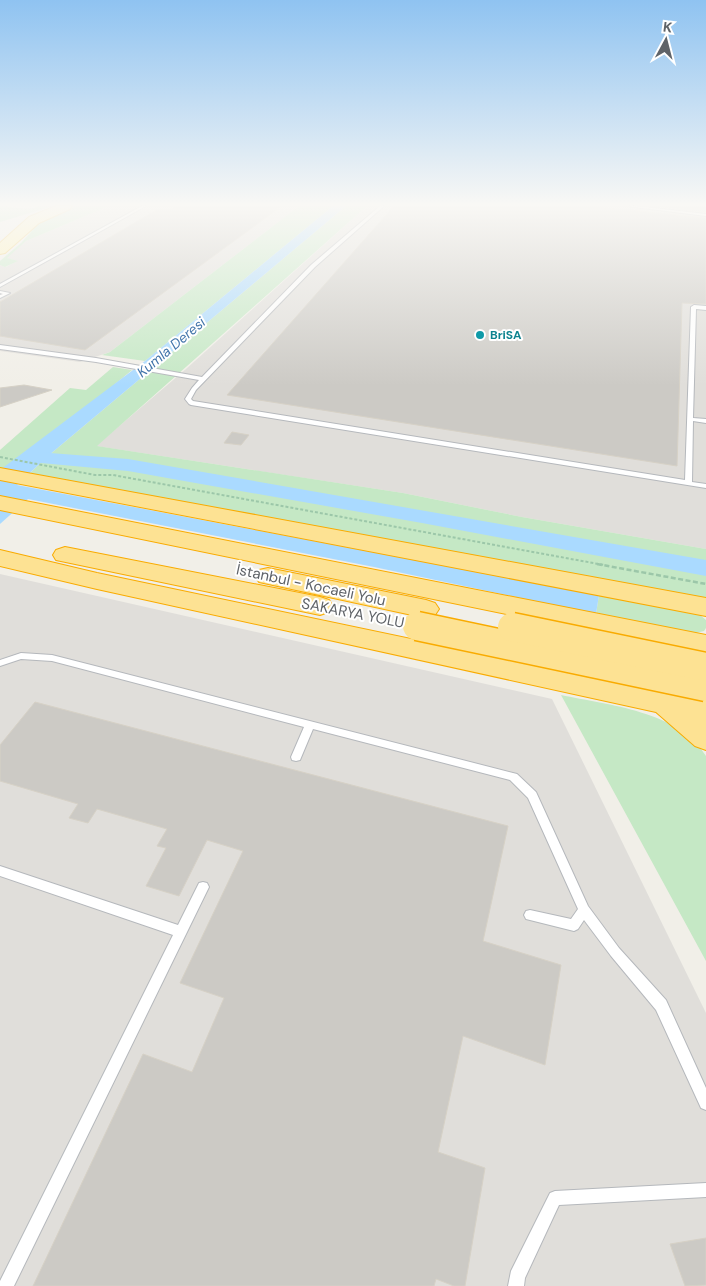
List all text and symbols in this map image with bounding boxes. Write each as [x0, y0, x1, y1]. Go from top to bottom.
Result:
north arrow [641, 15, 691, 65]
text: K [662, 18, 673, 37]
water label: Kumla Deresi [133, 313, 209, 381]
place label: BriSA [490, 327, 522, 343]
marker: BriSA [474, 329, 486, 341]
street label: İstanbul - Kocaeli Yolu [234, 559, 388, 611]
street label: SAKARYA YOLU [300, 593, 406, 633]

